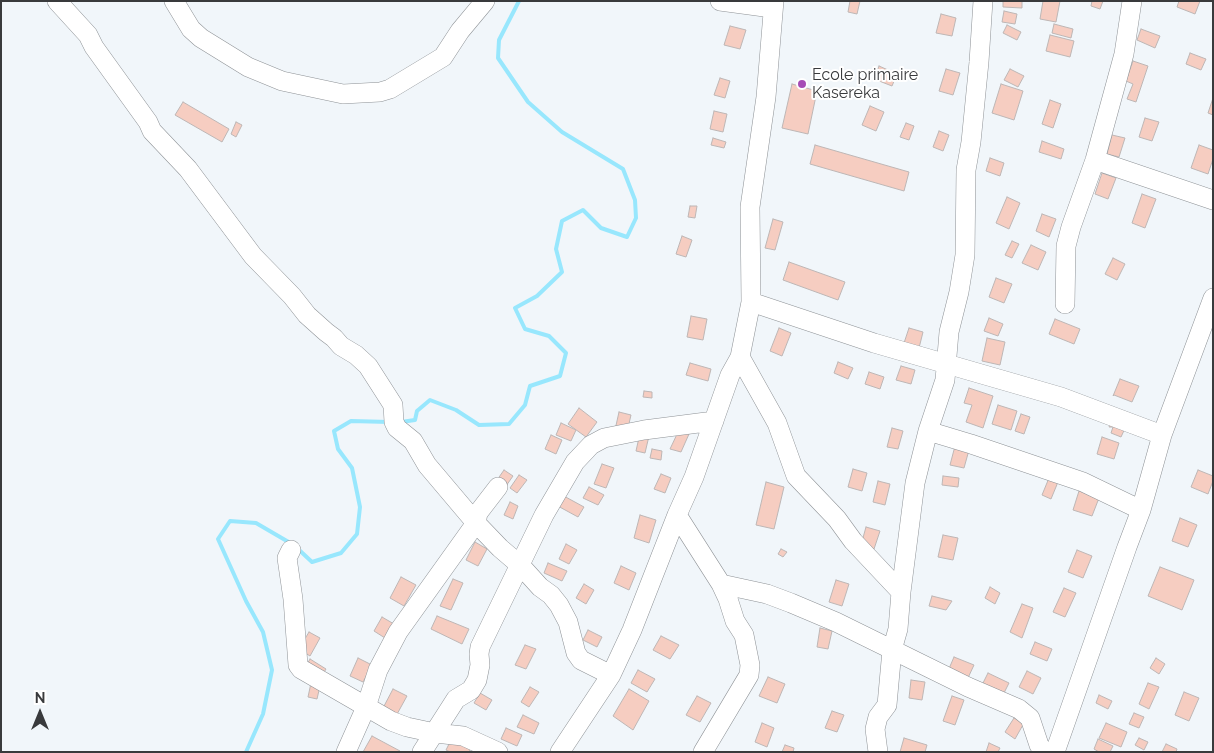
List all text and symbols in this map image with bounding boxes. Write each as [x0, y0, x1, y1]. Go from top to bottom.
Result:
place label: Ecole primaire Kasereka [812, 65, 918, 103]
marker: Ecole primaire Kasereka [796, 78, 808, 90]
north arrow [15, 688, 65, 738]
text: N [35, 690, 45, 706]

